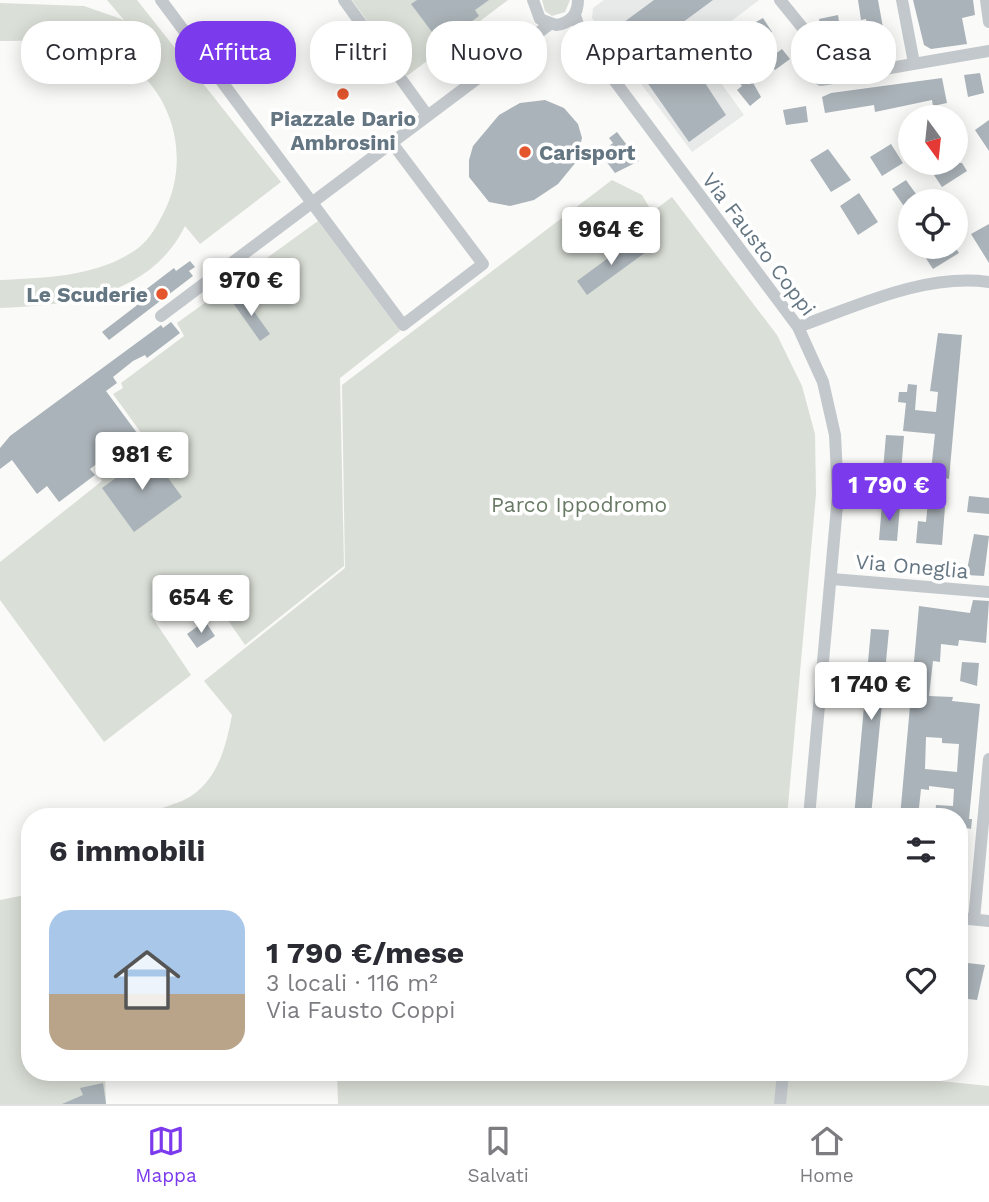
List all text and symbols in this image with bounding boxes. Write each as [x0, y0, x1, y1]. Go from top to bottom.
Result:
chip: Compra [21, 21, 161, 84]
chip: Affitta [175, 21, 296, 84]
chip: Filtri [310, 21, 412, 84]
chip: Nuovo [426, 21, 547, 84]
chip: Appartamento [561, 21, 777, 84]
chip: Casa [791, 21, 896, 84]
marker: Piazzale Dario Ambrosini [335, 86, 351, 102]
north arrow [898, 105, 968, 175]
map controls [898, 105, 968, 259]
place label: Piazzale Dario Ambrosini [270, 106, 416, 155]
place label: Carisport [539, 140, 636, 165]
marker: Carisport [517, 144, 533, 160]
street label: Via Fausto Coppi [697, 167, 821, 321]
button: locate [898, 189, 968, 259]
pin: 964 € [562, 208, 660, 267]
text: 964 € [578, 216, 644, 243]
pin: 970 € [202, 258, 300, 318]
text: 970 € [219, 267, 283, 294]
place label: Le Scuderie [26, 282, 148, 307]
marker: Le Scuderie [154, 286, 170, 302]
pin: 981 € [93, 433, 191, 492]
text: 981 € [111, 441, 173, 468]
pin: 1 790 € [824, 463, 954, 523]
text: 1 790 € [848, 472, 930, 499]
park label: Parco Ippodromo [491, 492, 667, 517]
street label: Via Oneglia [854, 549, 970, 583]
pin: 654 € [152, 576, 250, 635]
text: 654 € [168, 584, 234, 611]
pin: 1 740 € [806, 662, 936, 722]
text: 1 740 € [831, 671, 911, 698]
icon: filters [902, 831, 940, 869]
text: 6 immobili [49, 833, 205, 868]
text: 1 790 €/mese [266, 935, 464, 970]
icon: home [105, 938, 189, 1022]
icon: heart [902, 961, 940, 999]
text: 3 locali · 116 m² [266, 970, 438, 997]
text: Via Fausto Coppi [266, 997, 455, 1024]
tab: Mappa [135, 1122, 197, 1187]
tab: Salvati [467, 1122, 529, 1187]
tab: Home [799, 1122, 854, 1187]

